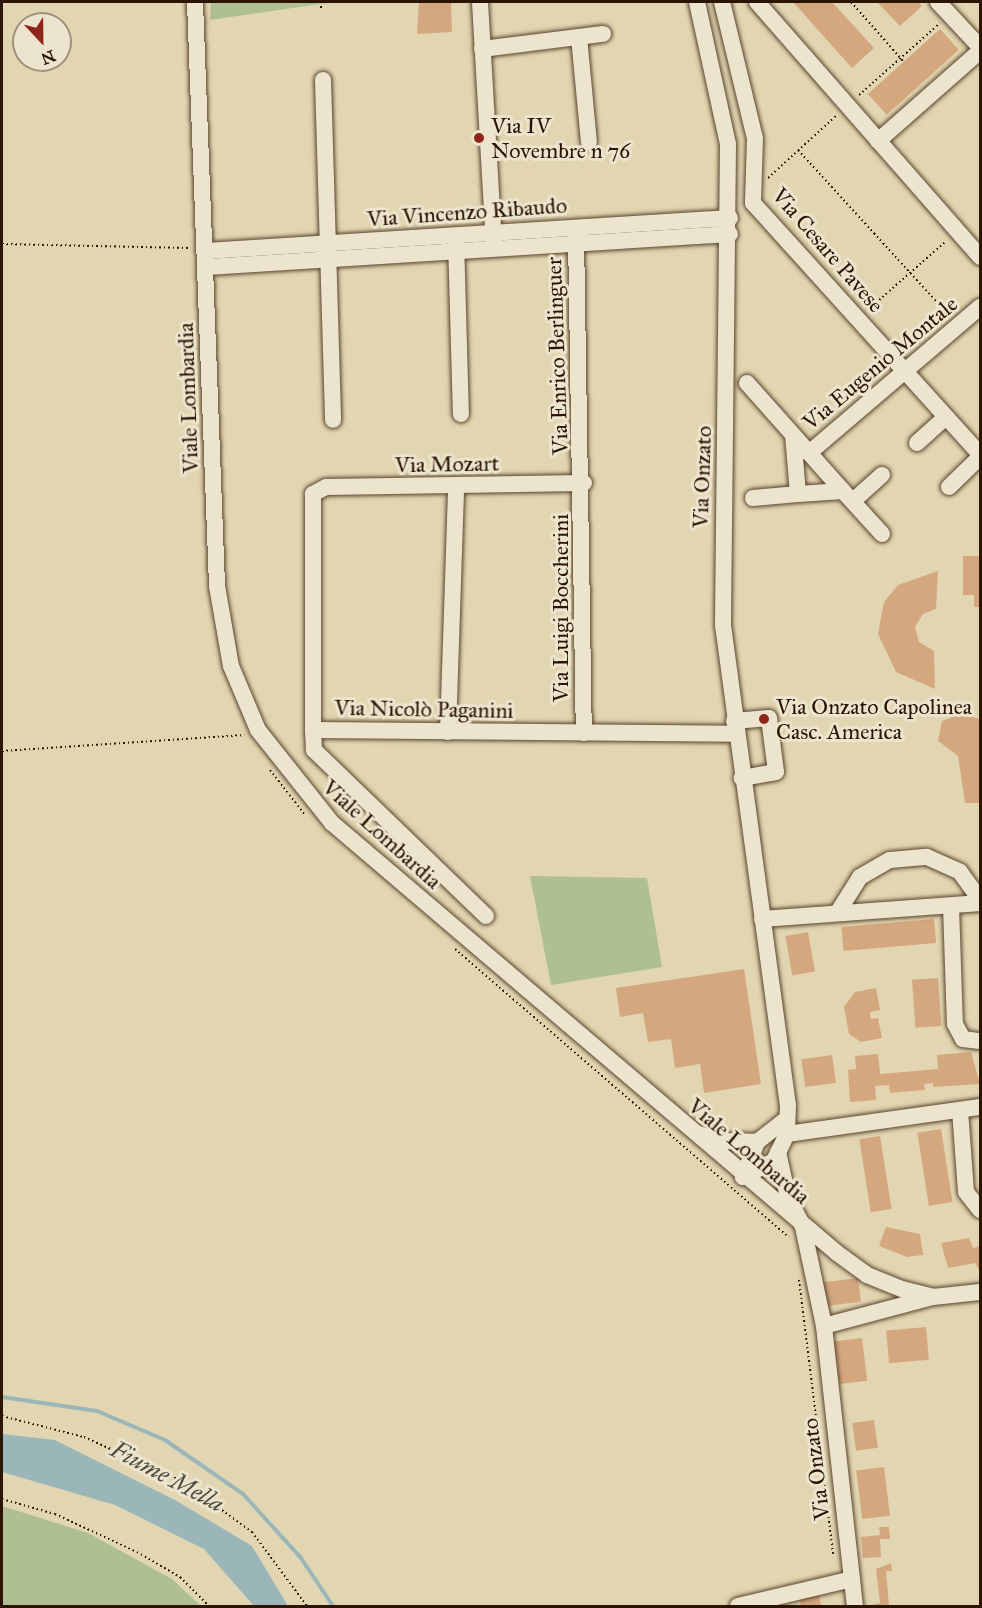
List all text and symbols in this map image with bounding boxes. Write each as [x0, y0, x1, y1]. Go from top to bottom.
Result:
north arrow [12, 12, 72, 72]
text: N [38, 46, 58, 69]
place label: Via IV Novembre n 76 [491, 112, 630, 164]
marker: Via IV Novembre n 76 [472, 131, 486, 145]
street label: Via Cesare Pavese [767, 182, 889, 318]
street label: Via Vincenzo Ribaudo [366, 192, 568, 232]
street label: Via Enrico Berlinguer [540, 257, 574, 455]
street label: Via Eugenio Montale [797, 291, 963, 435]
street label: Viale Lombardia [172, 322, 204, 474]
street label: Via Onzato [687, 425, 717, 529]
street label: Via Mozart [395, 450, 499, 478]
street label: Via Luigi Boccherini [548, 514, 574, 702]
place label: Via Onzato Capolinea Casc. America [776, 693, 972, 744]
street label: Via Nicolò Paganini [334, 694, 514, 724]
marker: Via Onzato Capolinea Casc. America [757, 712, 771, 726]
street label: Viale Lombardia [317, 774, 447, 894]
street label: Viale Lombardia [683, 1092, 815, 1210]
street label: Via Onzato [797, 1417, 835, 1521]
water label: Fiume Mella [105, 1435, 229, 1519]

